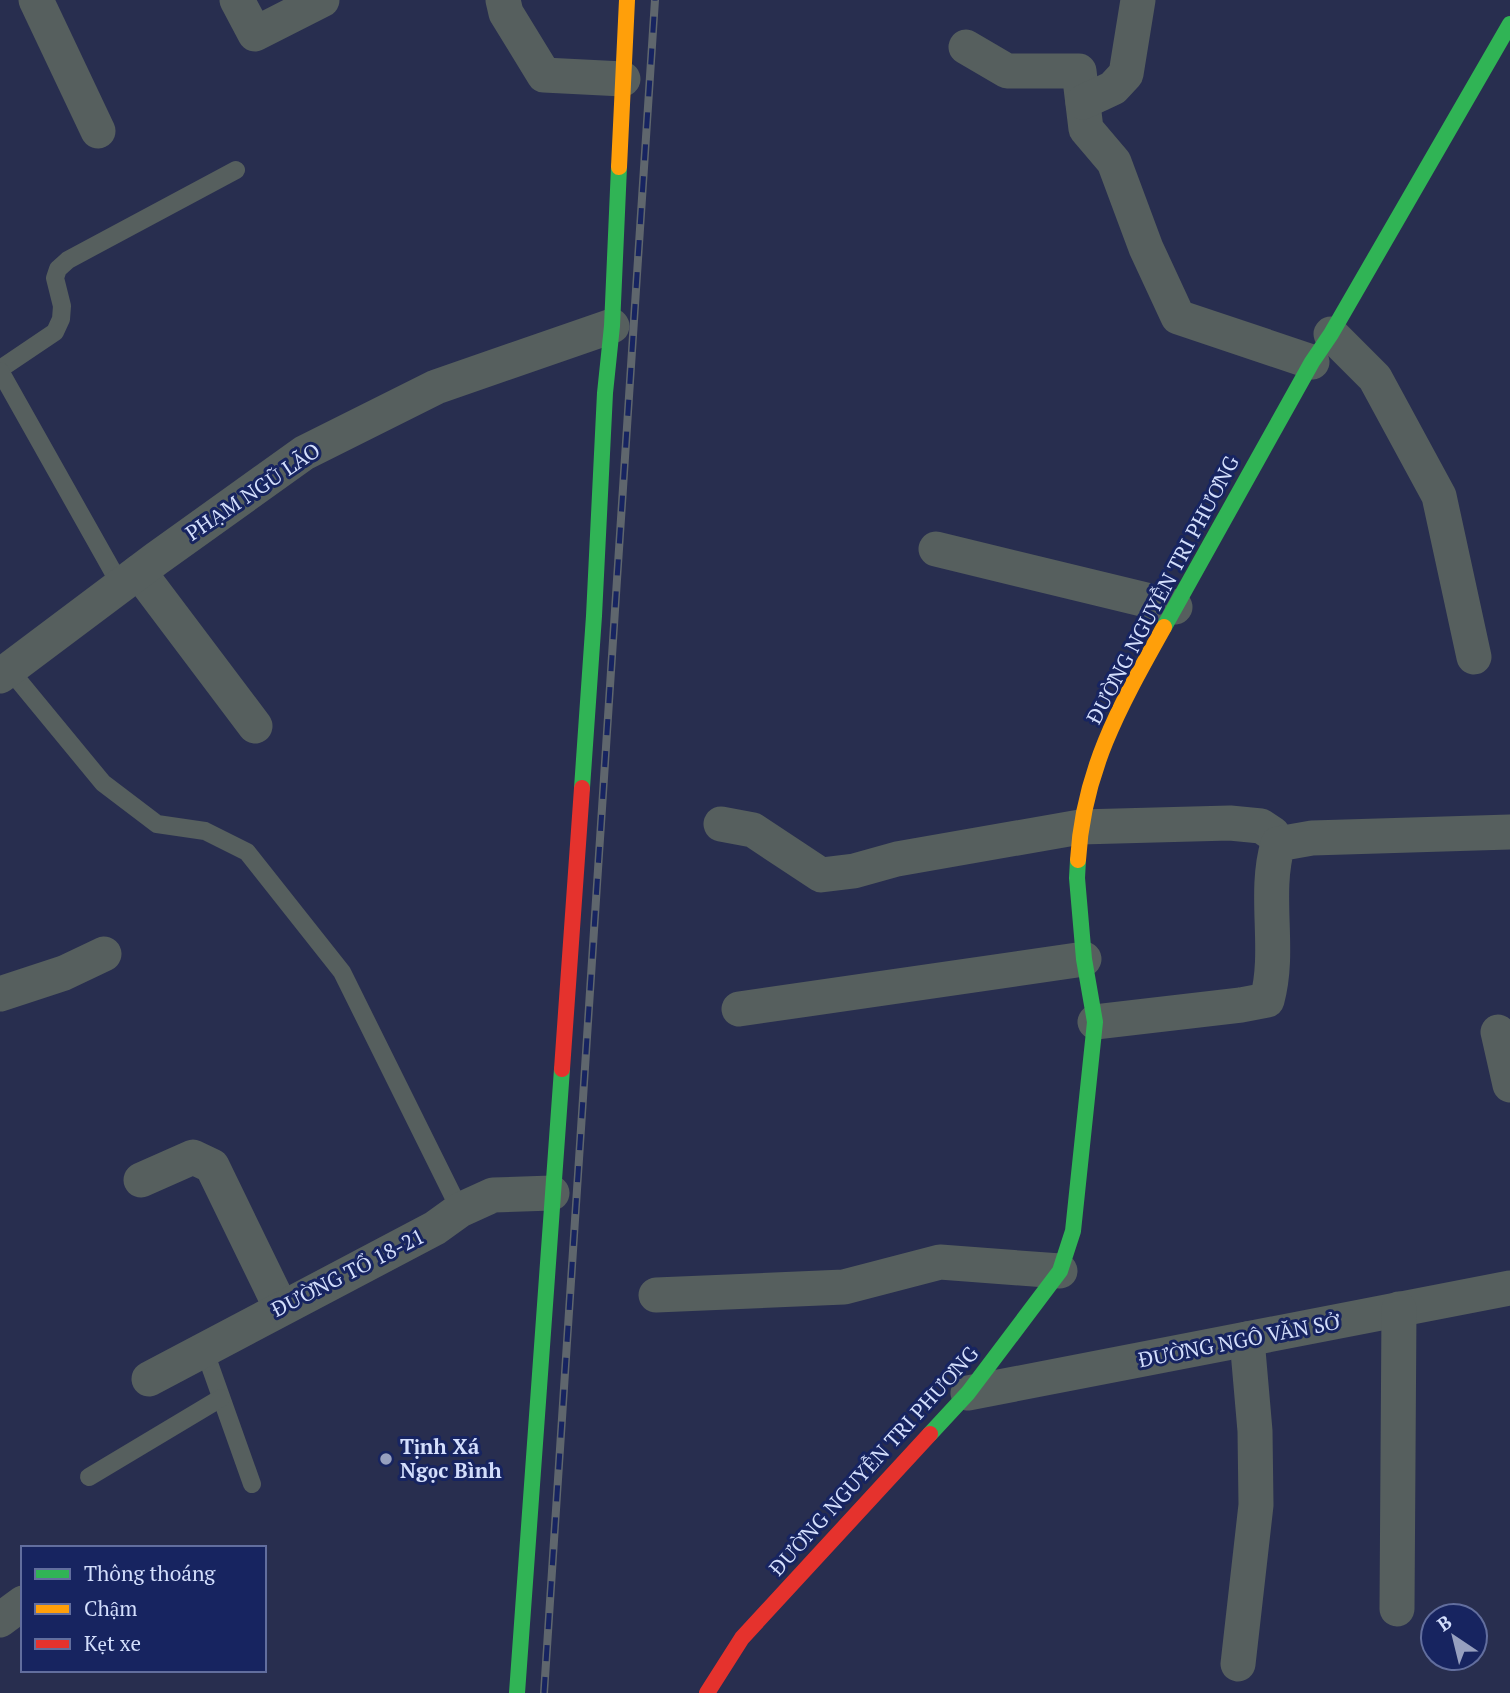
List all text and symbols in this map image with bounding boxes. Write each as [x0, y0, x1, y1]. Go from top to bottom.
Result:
street label: PHẠM NGŨ LÃO [180, 436, 325, 547]
street label: ĐƯỜNG NGUYỄN TRI PHƯƠNG [1079, 450, 1245, 729]
street label: ĐƯỜNG TỔ 18-21 [266, 1221, 429, 1323]
street label: ĐƯỜNG NGÔ VĂN SỞ [1136, 1307, 1343, 1373]
street label: ĐƯỜNG NGUYỄN TRI PHƯƠNG [762, 1339, 984, 1581]
place label: Tịnh Xá Ngọc Bình [400, 1432, 502, 1484]
marker: Tịnh Xá Ngọc Bình [378, 1451, 394, 1467]
legend [21, 1546, 266, 1672]
text: Thông thoáng [84, 1559, 216, 1587]
text: Chậm [84, 1594, 137, 1622]
north arrow [1419, 1602, 1489, 1672]
text: B [1432, 1609, 1456, 1636]
text: Kẹt xe [84, 1629, 141, 1657]

